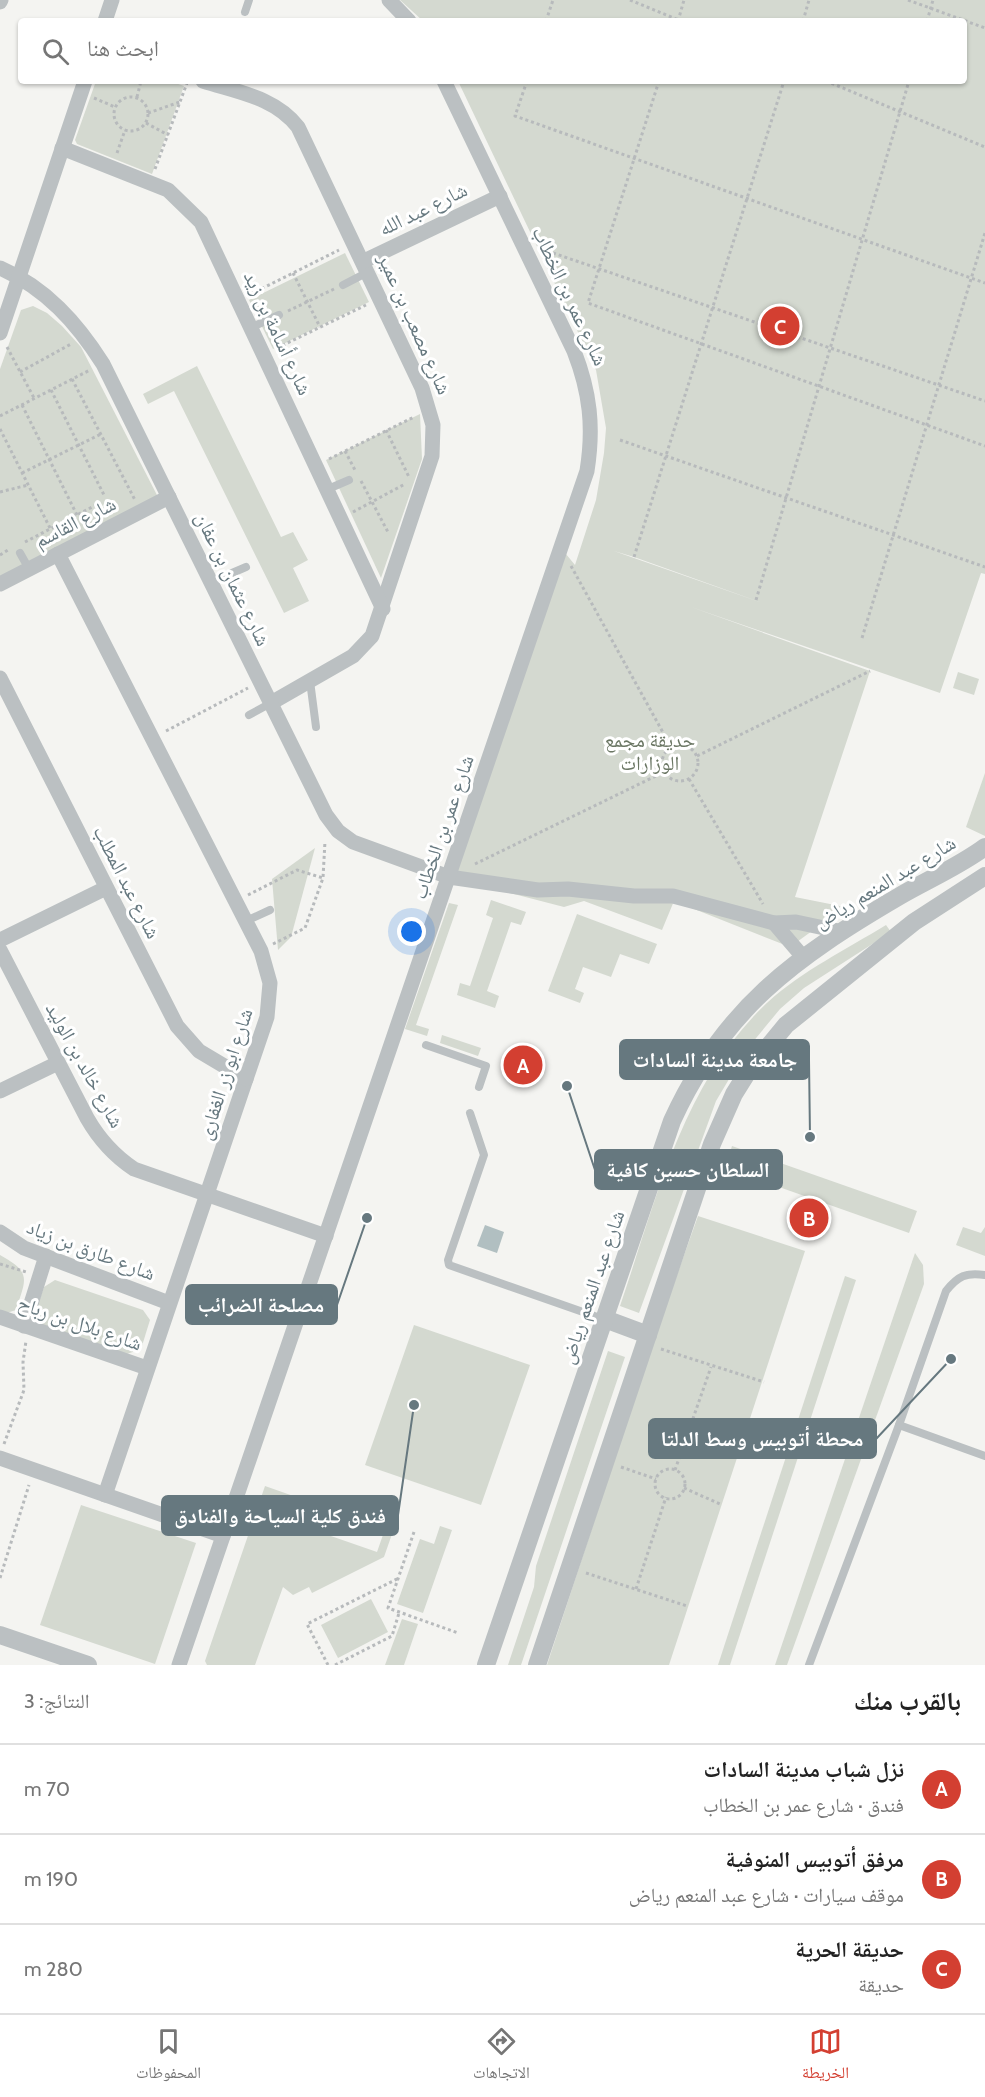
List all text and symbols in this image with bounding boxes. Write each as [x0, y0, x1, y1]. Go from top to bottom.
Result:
search box [18, 18, 967, 84]
icon: search [39, 35, 72, 68]
text: ابحث هنا [87, 35, 159, 62]
street label: شارع عبد الله [375, 177, 472, 242]
street label: شارع عمر بن الخطاب [526, 223, 613, 370]
street label: شارع مصعب بن عمير [372, 249, 457, 399]
street label: شارع أسامة بن زيد [238, 267, 317, 399]
pin: C [760, 304, 800, 348]
street label: شارع القاسم [30, 491, 121, 554]
street label: شارع عثمان بن عفان [189, 508, 276, 650]
park label: حديقة مجمع الوزارات [605, 728, 696, 775]
street label: شارع عمر بن الخطاب [407, 752, 480, 902]
street label: شارع عبد المطلب [87, 822, 166, 943]
street label: شارع عبد المنعم رياض [810, 830, 961, 935]
your location [397, 917, 426, 946]
street label: شارع خالد بن الوليد [40, 998, 129, 1132]
street label: شارع ابو زر الغفارى [192, 1005, 258, 1143]
callout: جامعة مدينة السادات [620, 1040, 809, 1079]
pin: A [504, 1042, 542, 1088]
text: جامعة مدينة السادات [633, 1047, 797, 1072]
callout: السلطان حسين كافية [595, 1150, 782, 1189]
text: السلطان حسين كافية [606, 1157, 770, 1183]
pin: B [790, 1196, 828, 1240]
street label: شارع عبد المنعم رياض [555, 1207, 631, 1367]
street label: شارع طارق بن زياد [23, 1215, 159, 1286]
callout: مصلحة الضرائب [186, 1285, 337, 1324]
street label: شارع بلال بن رباح [15, 1291, 145, 1356]
text: مصلحة الضرائب [198, 1292, 324, 1317]
callout: محطة أتوبيس وسط الدلتا [649, 1419, 876, 1458]
text: محطة أتوبيس وسط الدلتا [661, 1425, 863, 1452]
callout: فندق كلية السياحة والفنادق [162, 1496, 398, 1535]
text: فندق كلية السياحة والفنادق [174, 1503, 386, 1529]
text: بالقرب منك [854, 1685, 961, 1717]
text: النتائج: 3 [24, 1689, 89, 1713]
text: نزل شباب مدينة السادات [704, 1756, 904, 1783]
text: 70 m [24, 1777, 70, 1801]
text: A [935, 1777, 948, 1801]
text: فندق · شارع عمر بن الخطاب [703, 1793, 904, 1817]
text: مرفق أتوبيس المنوفية [726, 1846, 904, 1873]
text: 190 m [24, 1867, 78, 1891]
text: B [935, 1867, 948, 1891]
text: موقف سيارات · شارع عبد المنعم رياض [629, 1883, 904, 1907]
text: حديقة الحرية [795, 1936, 904, 1963]
text: 280 m [24, 1957, 83, 1981]
text: C [935, 1957, 948, 1981]
text: حديقة [858, 1973, 904, 1997]
tab: المحفوظات [136, 2025, 201, 2088]
tab: الاتجاهات [473, 2025, 530, 2088]
tab: الخريطة [802, 2025, 849, 2088]

